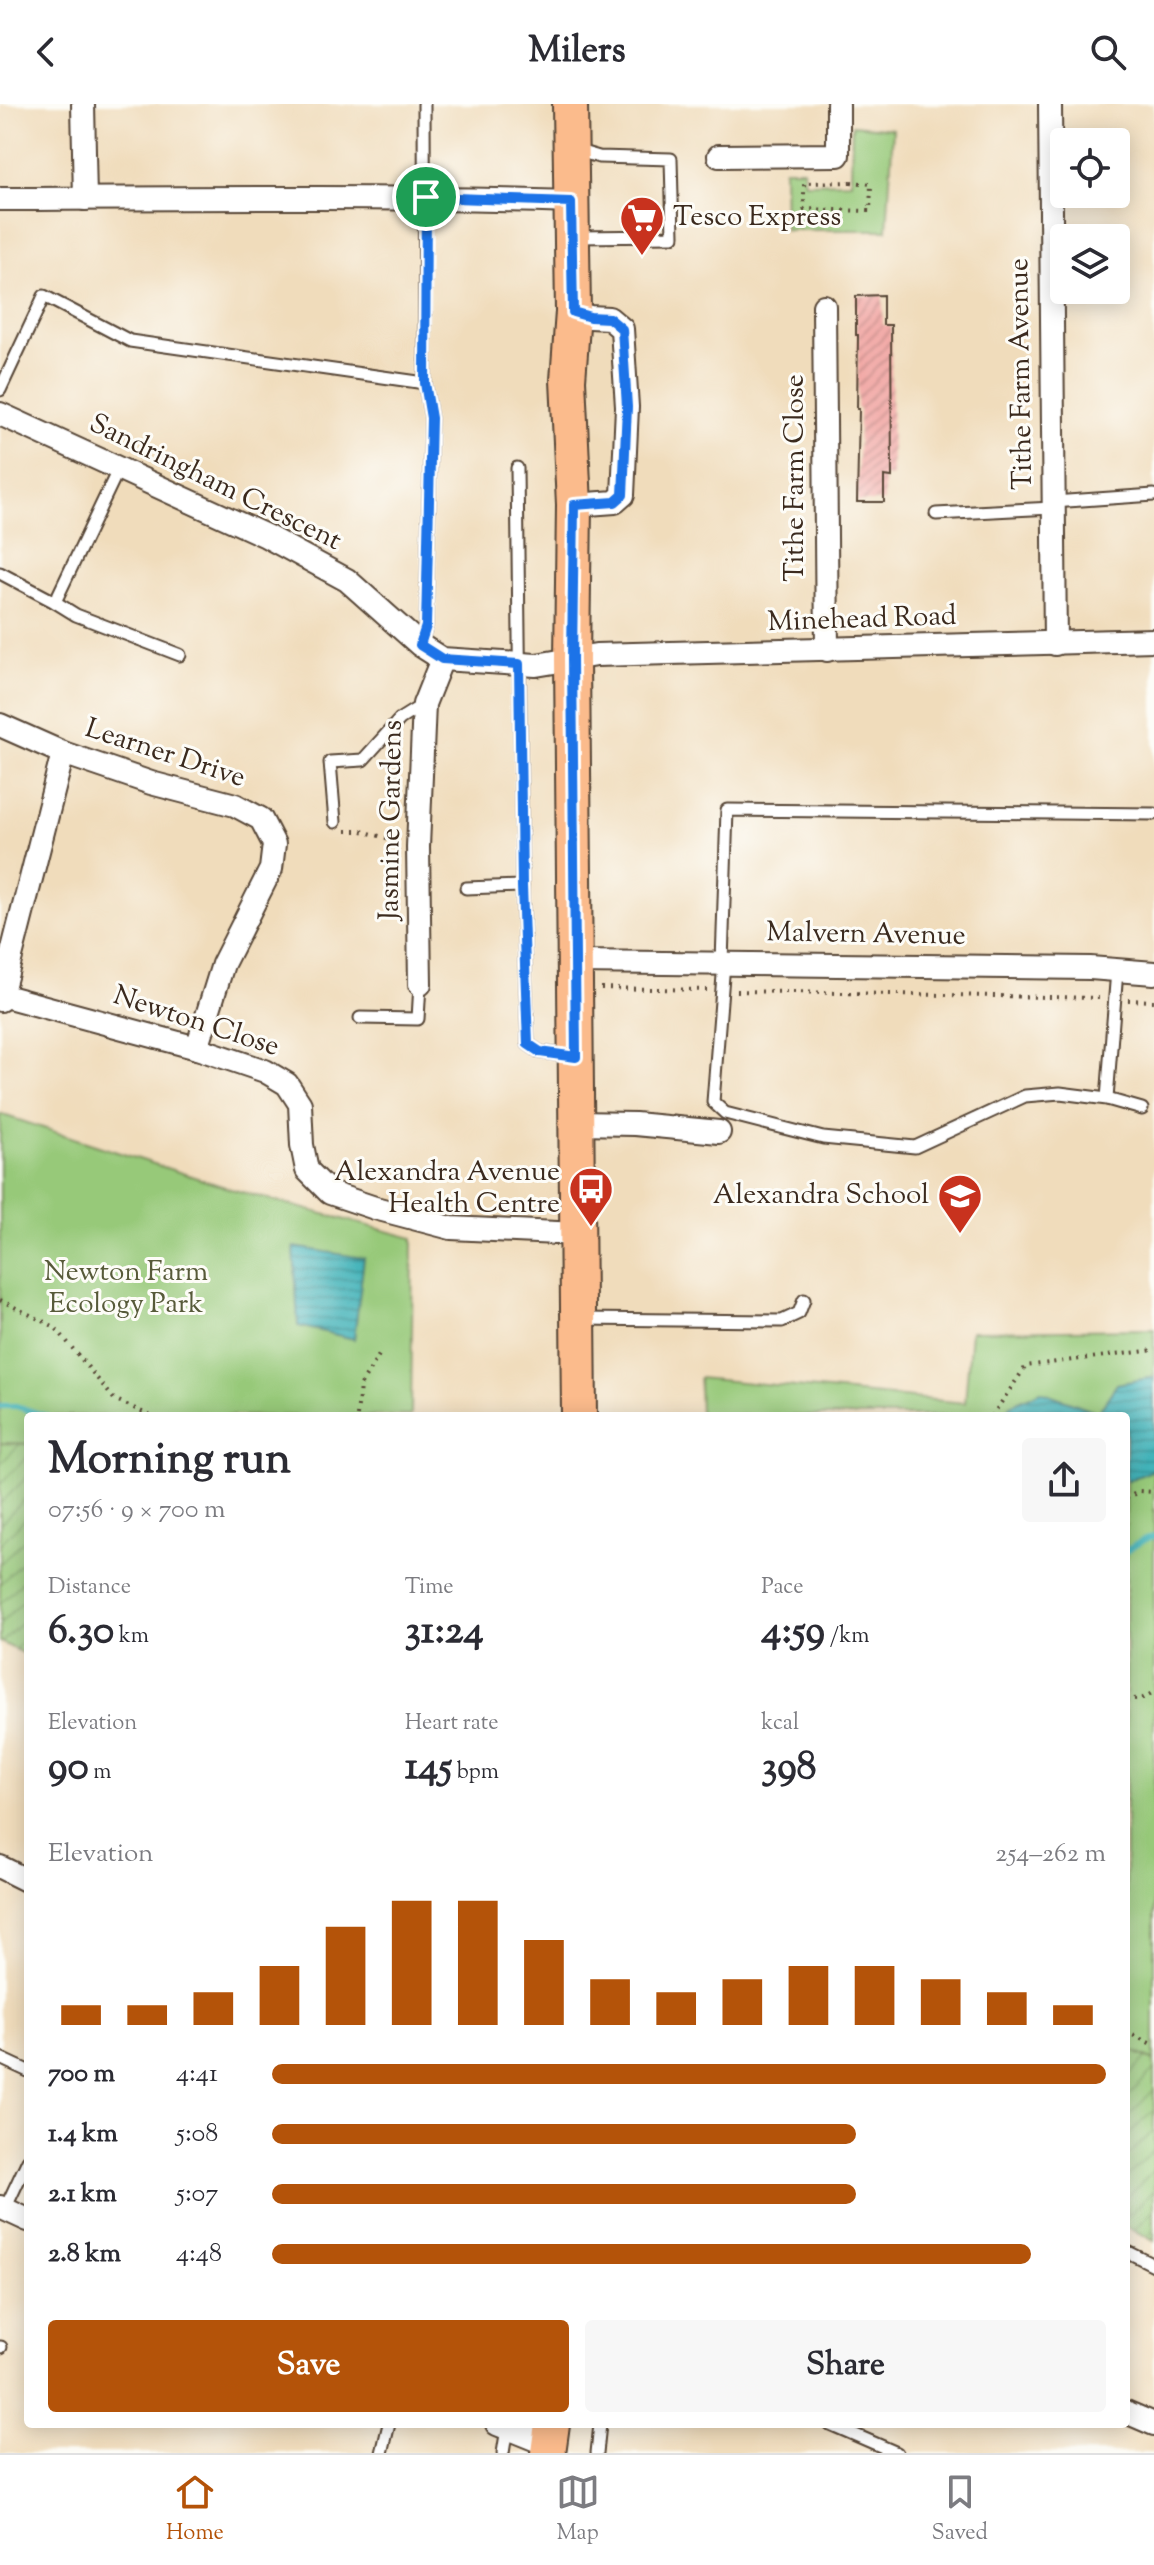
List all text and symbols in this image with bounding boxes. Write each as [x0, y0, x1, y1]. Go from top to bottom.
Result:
text: Milers [528, 26, 626, 78]
icon: back [24, 30, 68, 74]
icon: search [1086, 30, 1130, 74]
map controls [1050, 128, 1130, 304]
button: locate [1050, 128, 1130, 208]
pin [392, 163, 460, 231]
icon: arrive [404, 175, 448, 219]
supermarket icon: Tesco Express [618, 194, 666, 257]
place label: Tesco Express [673, 198, 841, 238]
button: layers [1050, 224, 1130, 304]
street label: Tithe Farm Avenue [1000, 258, 1044, 490]
street label: Tithe Farm Close [776, 374, 816, 582]
street label: Sandringham Crescent [82, 404, 348, 562]
street label: Minehead Road [767, 597, 957, 643]
street label: Learner Drive [80, 709, 250, 799]
street label: Jasmine Gardens [370, 719, 414, 923]
street label: Malvern Avenue [766, 913, 966, 957]
street label: Newton Close [108, 976, 284, 1068]
place label: Alexandra Avenue Health Centre [334, 1153, 560, 1225]
bus stop icon: Alexandra Avenue Health Centre [567, 1165, 615, 1228]
school or university icon: Alexandra School [936, 1172, 984, 1235]
place label: Alexandra School [713, 1176, 929, 1216]
park label: Newton Farm Ecology Park [44, 1253, 208, 1325]
text: Morning run [48, 1430, 291, 1493]
button: share [1022, 1438, 1106, 1522]
text: 07:56 · 9 × 700 m [48, 1492, 225, 1529]
text: Distance [48, 1572, 131, 1604]
text: Time [405, 1572, 454, 1604]
text: Pace [761, 1572, 803, 1604]
text: 6.30 [48, 1604, 114, 1661]
text: 31:24 [405, 1604, 484, 1661]
text: 4:59 [761, 1604, 825, 1661]
text: km [114, 1621, 149, 1653]
text: /km [825, 1621, 869, 1653]
text: Elevation [48, 1708, 137, 1740]
text: Heart rate [405, 1708, 499, 1740]
text: kcal [761, 1708, 799, 1740]
text: 90 [48, 1740, 89, 1797]
text: 145 [405, 1740, 452, 1797]
text: 398 [761, 1740, 817, 1797]
text: m [89, 1757, 112, 1789]
text: bpm [452, 1757, 499, 1789]
text: Elevation [48, 1836, 153, 1873]
text: 254–262 m [995, 1836, 1106, 1873]
text: 700 m [48, 2056, 115, 2093]
text: 4:41 [176, 2056, 218, 2093]
text: 1.4 km [48, 2116, 118, 2153]
text: 5:08 [176, 2116, 218, 2153]
text: 2.1 km [48, 2176, 117, 2213]
text: 5:07 [176, 2176, 218, 2213]
text: 2.8 km [48, 2236, 121, 2273]
text: 4:48 [176, 2236, 222, 2273]
button: Save [48, 2320, 569, 2412]
button: Share [585, 2320, 1106, 2412]
tab: Home [166, 2470, 224, 2550]
tab: Map [556, 2470, 600, 2550]
tab: Saved [932, 2470, 988, 2550]

